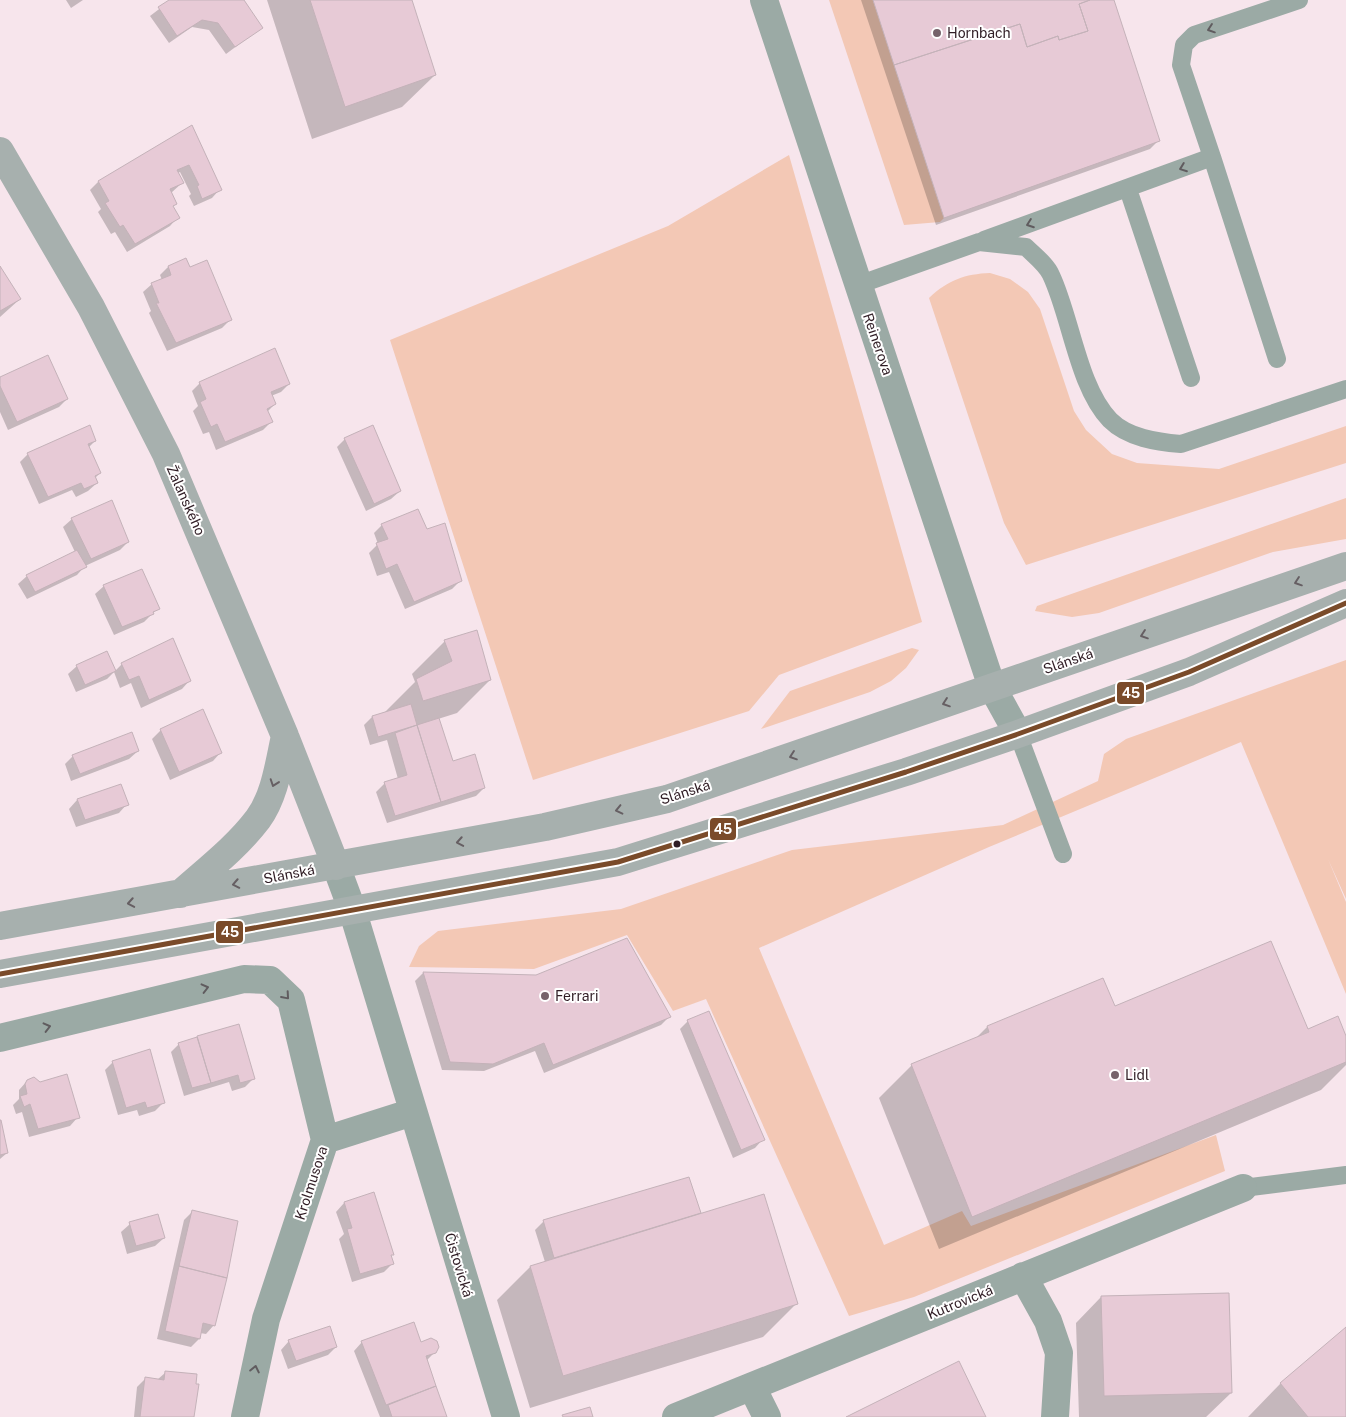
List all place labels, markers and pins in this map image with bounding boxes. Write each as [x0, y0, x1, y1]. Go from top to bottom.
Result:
place label: Hornbach [947, 25, 1011, 41]
marker: Hornbach [931, 27, 943, 39]
unlabelled marker [672, 839, 682, 849]
place label: Ferrari [555, 988, 598, 1004]
marker: Ferrari [539, 990, 551, 1002]
place label: Lidl [1125, 1067, 1149, 1083]
marker: Lidl [1109, 1069, 1121, 1081]

